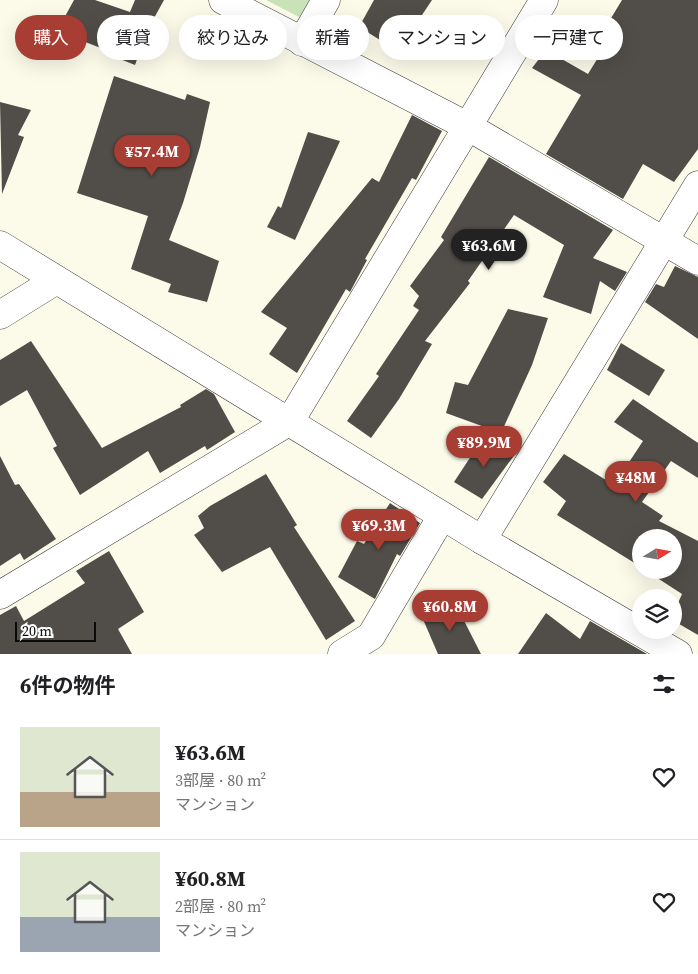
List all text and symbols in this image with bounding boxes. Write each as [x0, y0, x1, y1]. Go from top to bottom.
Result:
chip: 購入 [15, 15, 87, 60]
chip: 賃貸 [97, 15, 169, 60]
chip: 絞り込み [179, 15, 287, 60]
chip: 新着 [297, 15, 369, 60]
chip: マンション [379, 15, 505, 60]
chip: 一戸建て [515, 15, 623, 60]
pin: ¥57.4M [111, 134, 193, 177]
text: ¥57.4M [125, 140, 179, 162]
pin: ¥63.6M [448, 228, 530, 271]
text: ¥63.6M [462, 234, 516, 256]
pin: ¥89.9M [443, 426, 525, 468]
text: ¥89.9M [457, 431, 511, 453]
pin: ¥48M [606, 460, 666, 503]
text: ¥48M [616, 466, 656, 488]
pin: ¥69.3M [338, 508, 420, 551]
text: ¥69.3M [352, 514, 406, 536]
north arrow [632, 529, 682, 579]
map controls [632, 529, 682, 639]
button: layers [632, 589, 682, 639]
pin: ¥60.8M [409, 590, 491, 632]
text: ¥60.8M [423, 595, 477, 617]
scale bar [15, 619, 96, 642]
text: 20 m [22, 621, 52, 641]
icon: filters [650, 670, 678, 698]
text: 6件の物件 [20, 671, 115, 700]
text: ¥63.6M [175, 738, 246, 767]
icon: home [60, 747, 120, 807]
icon: heart [650, 763, 678, 791]
text: 3部屋 · 80 m² [175, 769, 266, 791]
text: マンション [175, 793, 255, 815]
text: ¥60.8M [175, 864, 246, 893]
icon: home [60, 872, 120, 932]
icon: heart [650, 888, 678, 916]
text: 2部屋 · 80 m² [175, 895, 266, 917]
text: マンション [175, 919, 255, 941]

